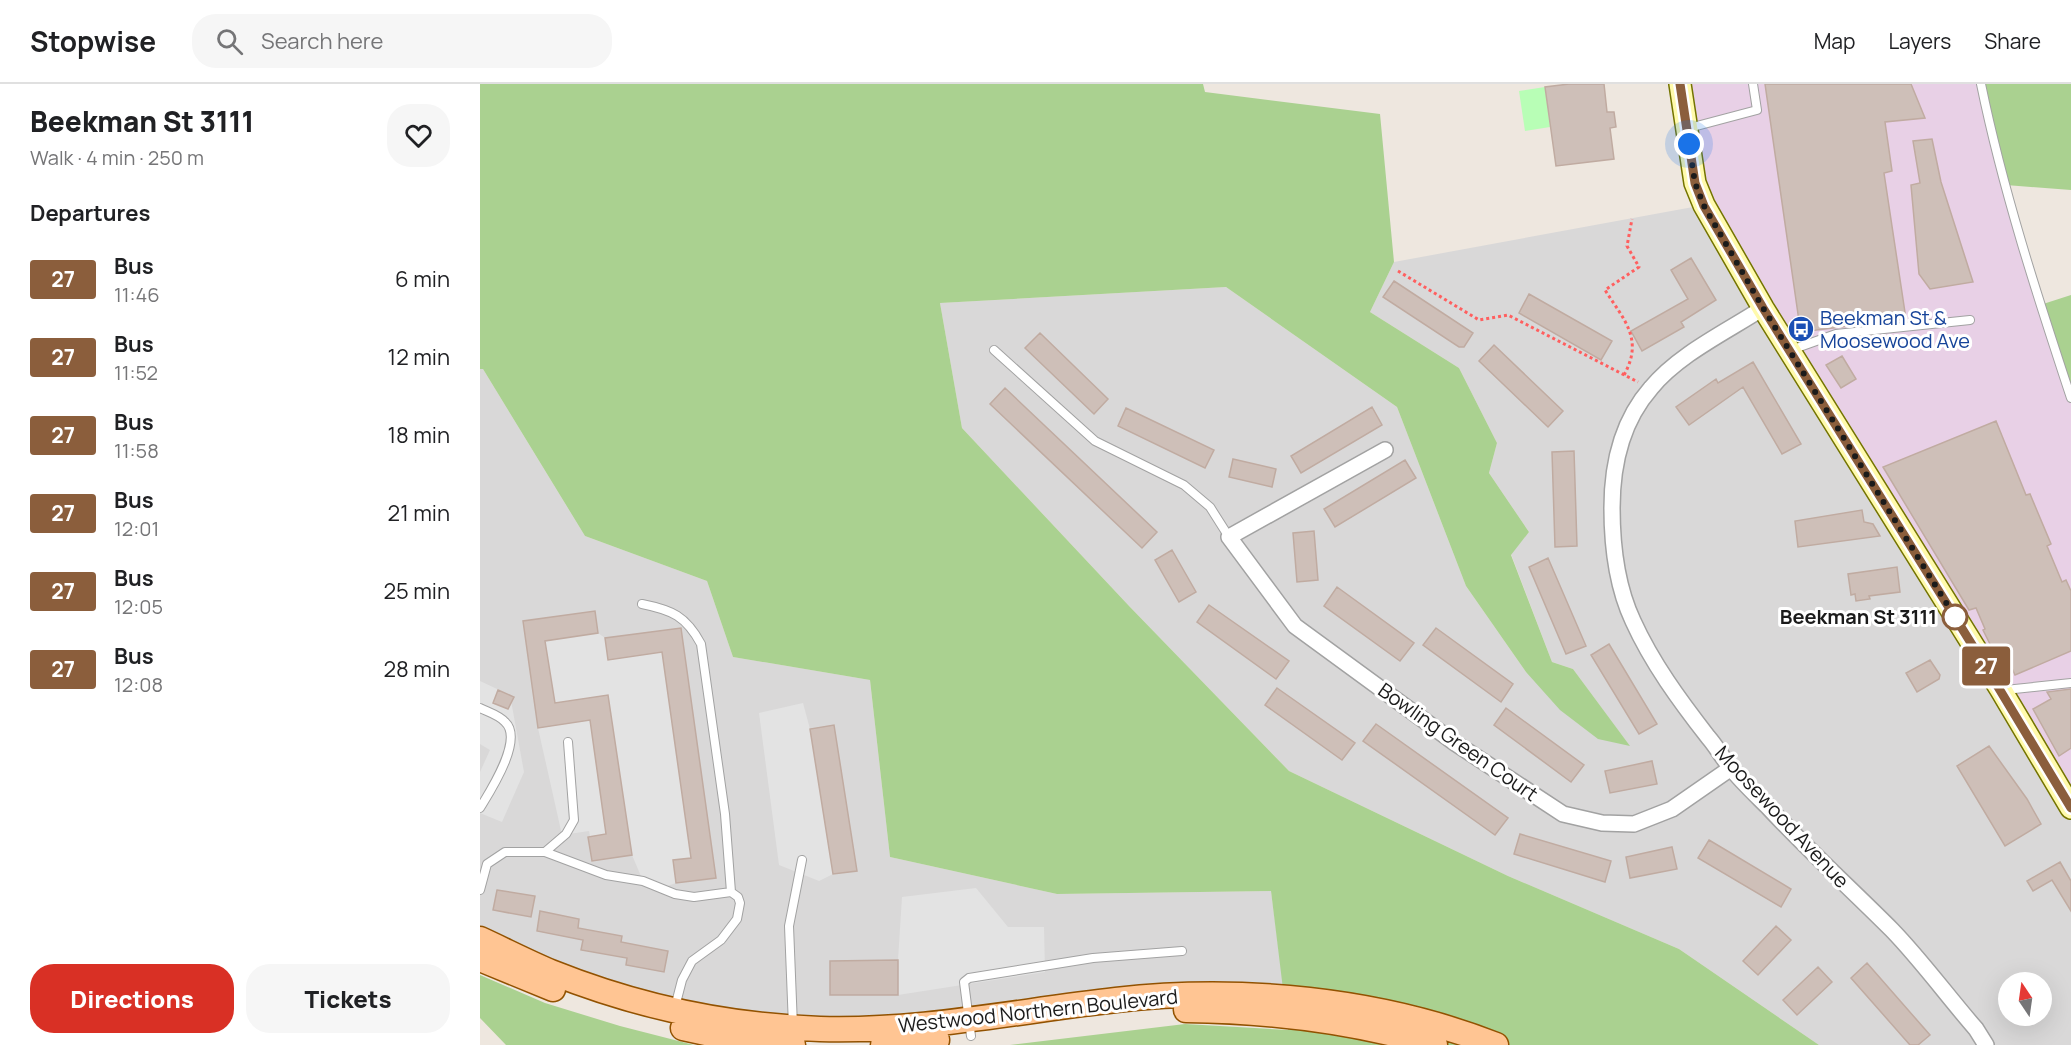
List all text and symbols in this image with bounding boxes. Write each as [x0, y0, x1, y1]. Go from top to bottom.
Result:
search box [192, 14, 612, 68]
text: Stopwise [30, 22, 156, 60]
icon: search [213, 25, 246, 58]
text: Search here [261, 26, 383, 56]
text: Map [1814, 27, 1855, 55]
text: Layers [1888, 27, 1951, 55]
text: Share [1984, 27, 2041, 55]
text: Beekman St 3111 [30, 102, 254, 140]
button: heart [387, 104, 450, 167]
your location [1674, 129, 1704, 159]
text: Walk · 4 min · 250 m [30, 144, 204, 171]
text: Departures [30, 198, 150, 228]
text: Bus [114, 251, 154, 281]
text: 6 min [395, 264, 450, 294]
text: 27 [51, 265, 75, 293]
text: 11:46 [114, 281, 160, 308]
place label: Beekman St & Moosewood Ave [1820, 304, 1970, 354]
bus stop icon: Beekman St & Moosewood Ave [1786, 314, 1816, 344]
text: Bus [114, 329, 154, 359]
text: 12 min [388, 342, 450, 372]
text: 27 [51, 343, 75, 371]
text: 11:52 [114, 359, 158, 386]
text: Bus [114, 407, 154, 437]
text: 18 min [387, 420, 450, 450]
text: 27 [51, 421, 75, 449]
text: 11:58 [114, 437, 159, 464]
text: Bus [114, 485, 154, 515]
text: 21 min [388, 498, 450, 528]
text: 27 [51, 499, 75, 527]
text: 12:01 [114, 515, 159, 542]
text: Bus [114, 563, 154, 593]
text: 25 min [383, 576, 450, 606]
text: 27 [51, 577, 75, 605]
text: 12:05 [114, 593, 163, 620]
place label: Beekman St 3111 [1780, 603, 1937, 630]
marker: Beekman St 3111 [1942, 604, 1968, 630]
text: Bus [114, 641, 154, 671]
line badge: 27 [1959, 646, 2013, 686]
text: 27 [1974, 652, 1998, 680]
text: 28 min [383, 654, 450, 684]
text: 27 [51, 655, 75, 683]
text: 12:08 [114, 671, 163, 698]
street label: Bowling Green Court [1373, 676, 1544, 807]
street label: Moosewood Avenue [1709, 740, 1855, 894]
button: Directions [30, 964, 234, 1033]
button: Tickets [246, 964, 450, 1033]
north arrow [1998, 972, 2052, 1026]
map controls [1998, 972, 2052, 1026]
street label: Westwood Northern Boulevard [897, 982, 1179, 1039]

